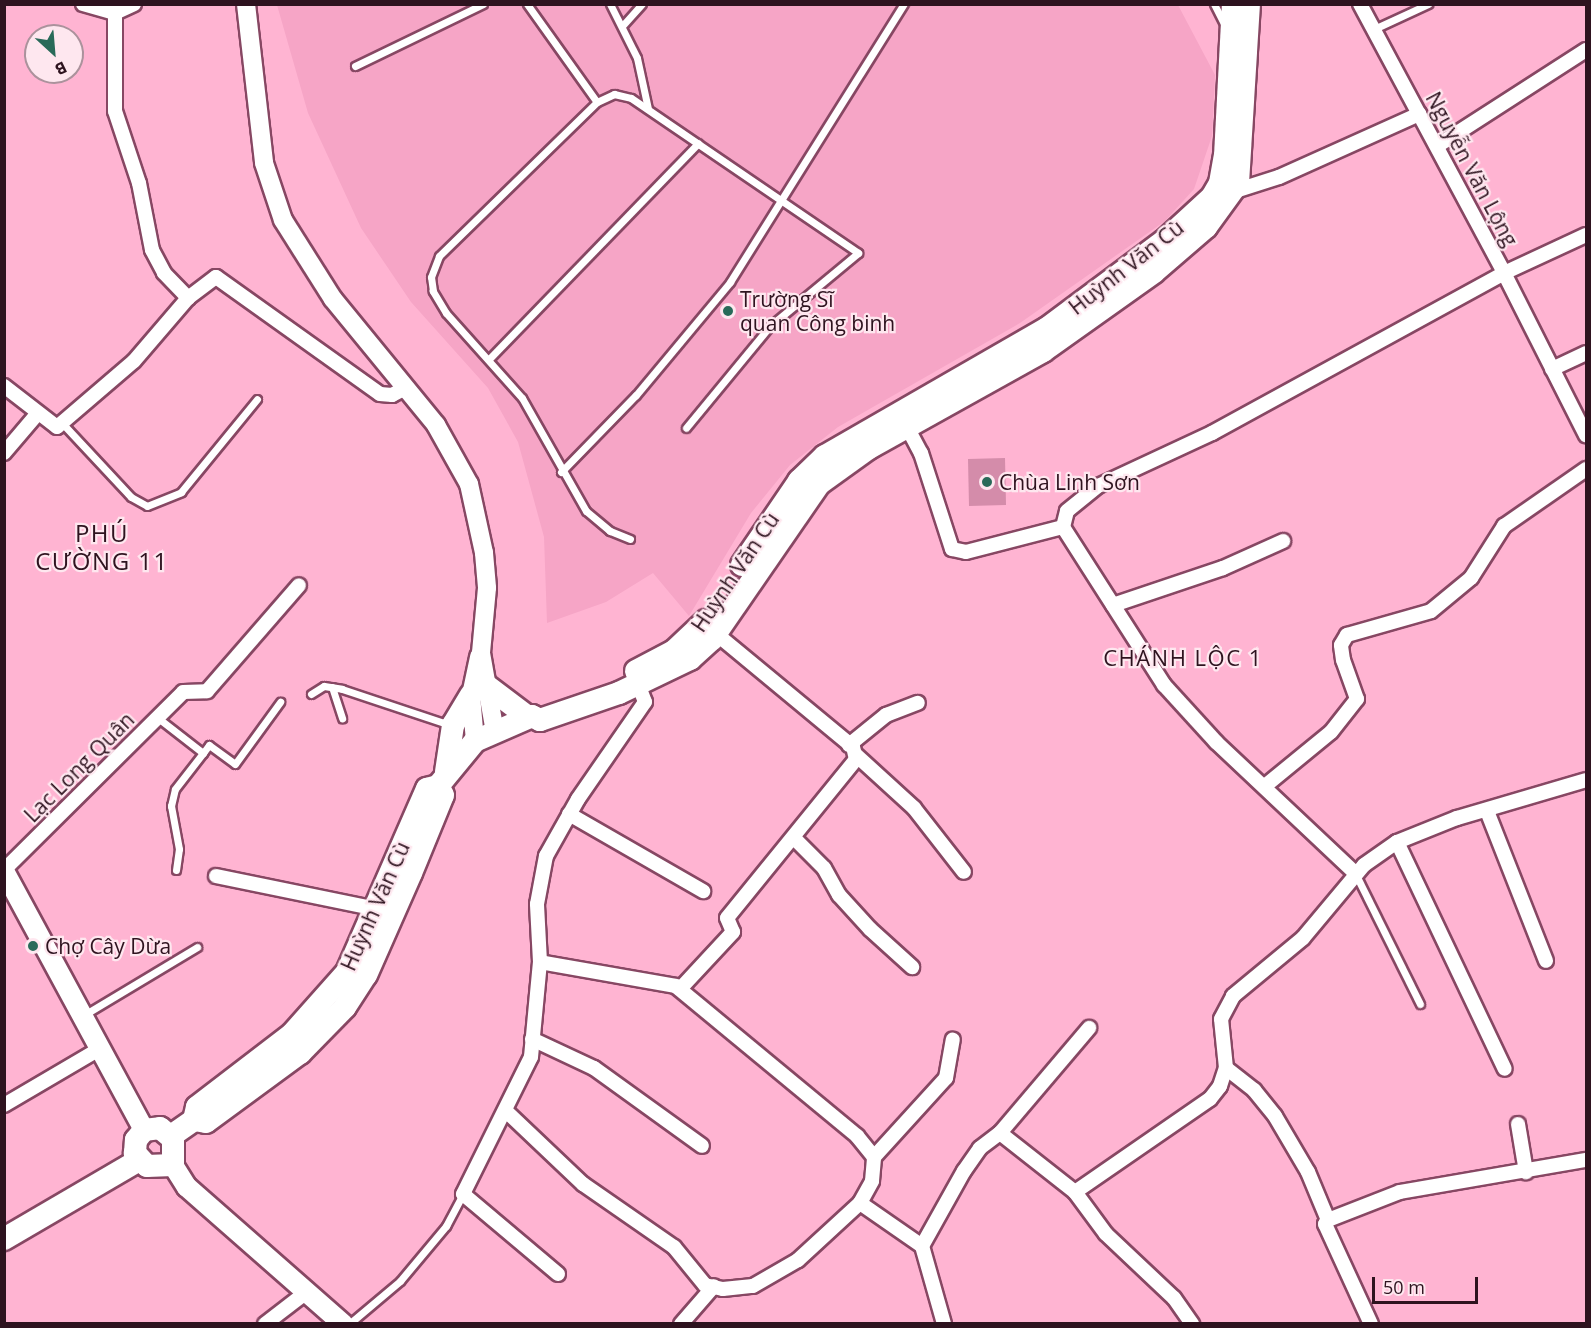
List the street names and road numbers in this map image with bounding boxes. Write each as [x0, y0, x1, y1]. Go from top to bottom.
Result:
street label: Nguyễn Văn Lộng [1421, 88, 1523, 250]
street label: Huỳnh Văn Cù [1064, 214, 1188, 320]
street label: Huỳnh Văn Cù [686, 507, 784, 637]
street label: Lạc Long Quân [19, 707, 139, 827]
street label: Huỳnh Văn Cù [335, 838, 415, 974]

